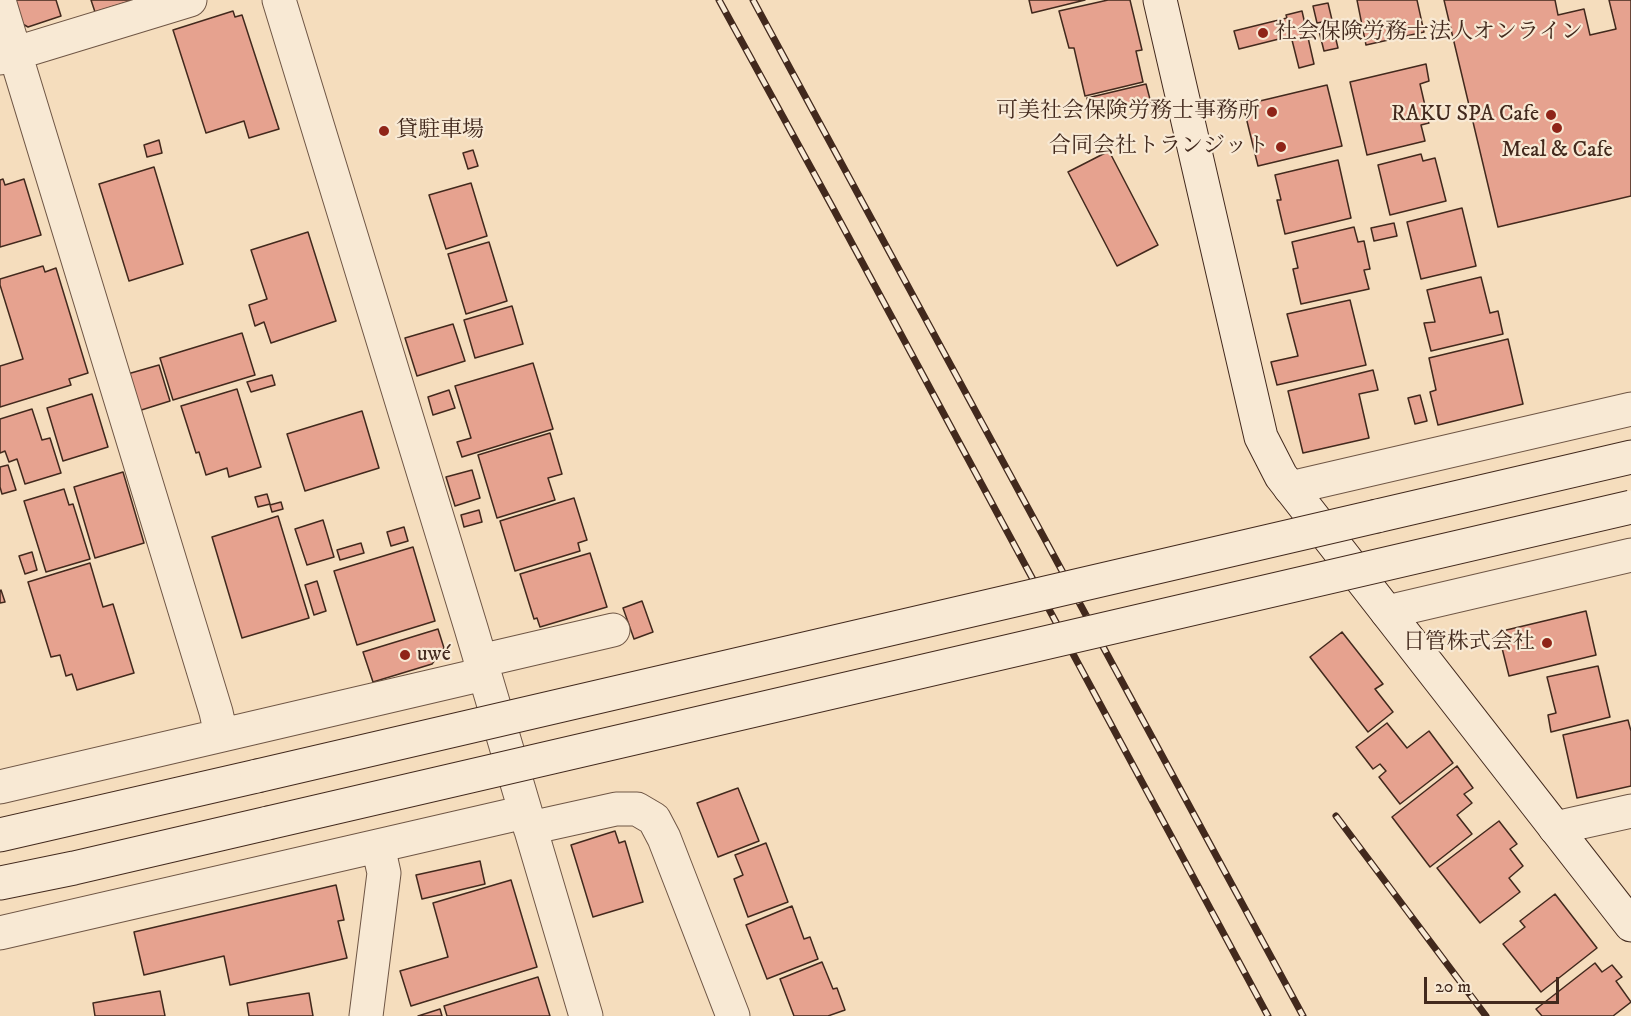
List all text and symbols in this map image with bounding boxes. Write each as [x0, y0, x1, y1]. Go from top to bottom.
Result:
place label: 社会保険労務士法人オンライン [1275, 20, 1583, 46]
marker: 社会保険労務士法人オンライン [1256, 26, 1270, 40]
place label: 可美社会保険労務士事務所 [996, 99, 1260, 125]
place label: RAKU SPA Cafe [1391, 102, 1539, 128]
marker: 可美社会保険労務士事務所 [1265, 105, 1279, 119]
marker: RAKU SPA Cafe [1544, 108, 1558, 122]
place label: 貸駐車場 [396, 118, 484, 144]
marker: Meal & Cafe [1550, 121, 1564, 135]
marker: 貸駐車場 [377, 124, 391, 138]
place label: 合同会社トランジット [1049, 134, 1269, 160]
place label: Meal & Cafe [1501, 138, 1613, 164]
marker: 合同会社トランジット [1274, 140, 1288, 154]
place label: 日管株式会社 [1403, 630, 1535, 656]
marker: 日管株式会社 [1540, 636, 1554, 650]
place label: uwé [417, 642, 451, 668]
marker: uwé [398, 648, 412, 662]
scale bar [1427, 965, 1562, 1003]
text: 20 m [1435, 976, 1471, 998]

